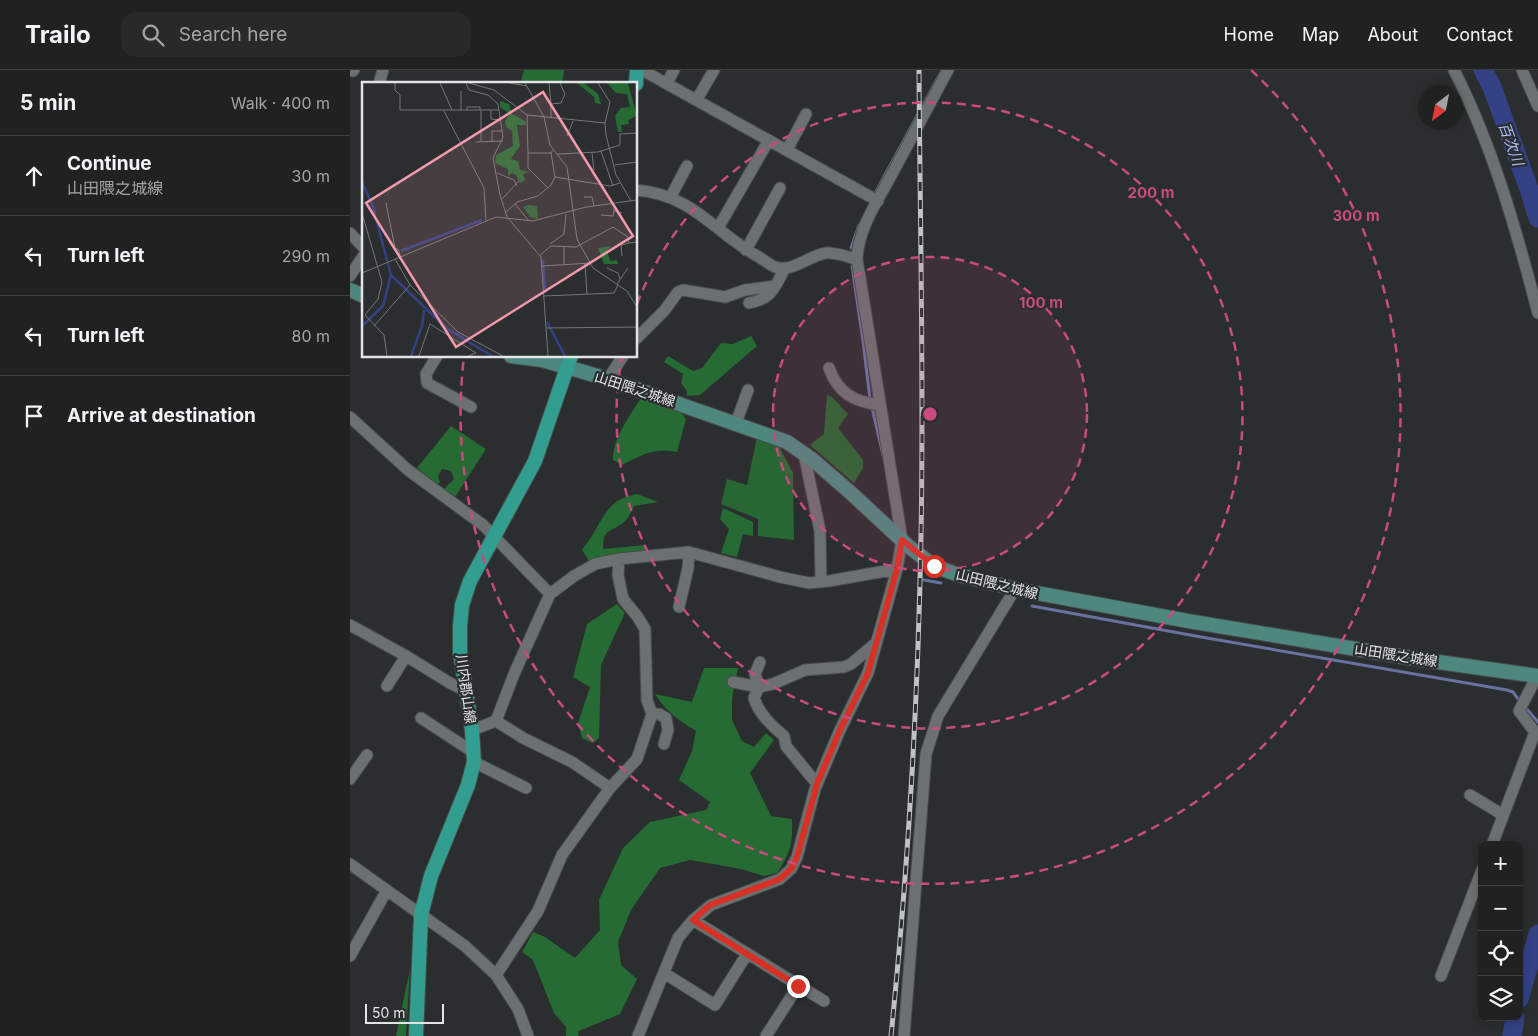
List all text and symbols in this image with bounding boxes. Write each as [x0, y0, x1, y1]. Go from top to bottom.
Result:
search box [121, 12, 471, 57]
text: Trailo [25, 20, 91, 49]
icon: search [139, 21, 167, 49]
text: Search here [179, 23, 287, 46]
text: Home [1224, 24, 1274, 45]
text: Map [1302, 24, 1339, 45]
text: About [1367, 24, 1418, 45]
text: Contact [1446, 24, 1513, 45]
inset map [362, 82, 638, 358]
north arrow [1418, 85, 1463, 130]
text: 5 min [20, 90, 76, 115]
text: Walk · 400 m [231, 93, 330, 113]
water label: 百次川 [1495, 119, 1529, 170]
text: Continue [67, 152, 152, 175]
icon: ahead [20, 162, 48, 190]
text: 30 m [292, 166, 330, 186]
text: 山田隈之城線 [67, 178, 163, 198]
text: 200 m [1128, 183, 1174, 202]
text: 300 m [1332, 206, 1380, 225]
icon: left [20, 242, 48, 270]
text: Turn left [67, 244, 145, 267]
text: 290 m [282, 246, 330, 266]
text: 100 m [1019, 293, 1063, 312]
icon: left [20, 322, 48, 350]
text: Turn left [67, 324, 145, 347]
text: 80 m [291, 326, 330, 346]
street label: 山田隈之城線 [593, 367, 678, 410]
icon: arrive [20, 402, 48, 430]
text: Arrive at destination [67, 404, 256, 427]
centre of rings [921, 405, 939, 423]
route start [923, 555, 946, 578]
street label: 山田隈之城線 [954, 565, 1040, 602]
street label: 山田隈之城線 [1353, 640, 1439, 669]
street label: 川内郡山線 [453, 653, 480, 725]
map controls [1478, 841, 1523, 1021]
button: + [1478, 841, 1523, 886]
button: − [1478, 886, 1523, 931]
button: locate [1478, 931, 1523, 976]
route end [787, 975, 810, 998]
button: layers [1478, 976, 1523, 1021]
scale bar [365, 1001, 444, 1024]
text: 50 m [372, 1004, 406, 1021]

